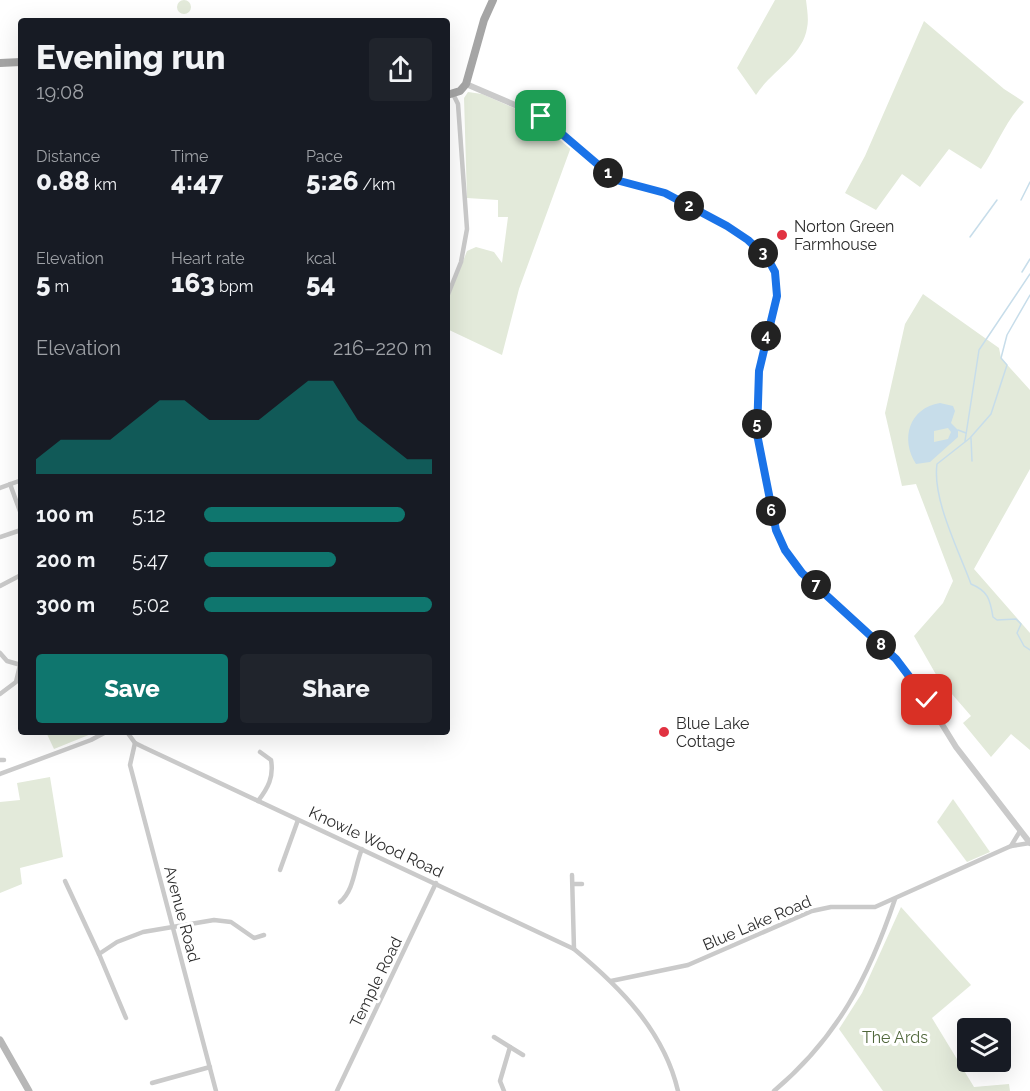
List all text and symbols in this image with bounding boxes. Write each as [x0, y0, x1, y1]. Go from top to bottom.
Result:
text: Evening run [36, 38, 226, 77]
button: share [369, 38, 432, 101]
text: 19:08 [36, 80, 84, 104]
pin [515, 90, 566, 141]
icon: arrive [524, 99, 557, 132]
text: Distance [36, 147, 100, 166]
text: Time [171, 147, 208, 166]
text: Pace [306, 147, 343, 166]
pin: 1 [593, 158, 623, 188]
text: 1 [604, 163, 612, 182]
text: 0.88 [36, 166, 90, 196]
text: 4:47 [171, 166, 223, 196]
text: 5:26 [306, 166, 359, 196]
text: km [90, 175, 117, 194]
text: /km [359, 175, 395, 194]
pin: 2 [674, 191, 704, 221]
text: 2 [684, 196, 694, 215]
place label: Norton Green Farmhouse [794, 217, 894, 254]
marker: Norton Green Farmhouse [775, 228, 789, 242]
pin: 3 [748, 238, 778, 268]
text: 3 [759, 243, 767, 262]
text: Elevation [36, 249, 104, 268]
text: Heart rate [171, 249, 245, 268]
text: kcal [306, 249, 336, 268]
text: 5 [36, 268, 51, 298]
text: 163 [171, 268, 215, 298]
text: 54 [306, 268, 336, 298]
text: m [51, 277, 69, 296]
text: bpm [215, 277, 253, 296]
pin: 4 [751, 321, 781, 351]
text: 4 [761, 326, 771, 345]
text: Elevation [36, 336, 121, 360]
text: 216–220 m [333, 336, 432, 360]
pin: 5 [742, 409, 772, 439]
text: 5 [753, 414, 761, 433]
pin: 6 [756, 496, 786, 526]
text: 6 [766, 501, 776, 520]
text: 100 m [36, 503, 94, 527]
text: 5:12 [132, 503, 166, 527]
text: 200 m [36, 548, 95, 572]
text: 5:47 [132, 548, 168, 572]
pin: 7 [801, 570, 831, 600]
text: 7 [812, 575, 820, 594]
text: 300 m [36, 593, 95, 617]
text: 5:02 [132, 593, 169, 617]
pin: 8 [866, 630, 896, 660]
text: 8 [876, 635, 886, 654]
button: Save [36, 654, 228, 723]
button: Share [240, 654, 432, 723]
pin [901, 674, 952, 725]
icon: check [910, 683, 943, 716]
place label: Blue Lake Cottage [676, 714, 749, 751]
marker: Blue Lake Cottage [657, 725, 671, 739]
street label: Knowle Wood Road [306, 802, 446, 882]
street label: Avenue Road [160, 864, 204, 964]
street label: Blue Lake Road [700, 892, 814, 954]
street label: Temple Road [346, 934, 406, 1030]
map controls [957, 1018, 1011, 1072]
button: layers [957, 1018, 1011, 1072]
park label: The Ards [862, 1028, 928, 1047]

